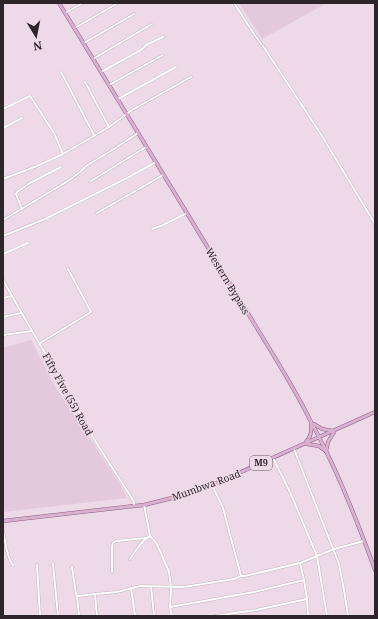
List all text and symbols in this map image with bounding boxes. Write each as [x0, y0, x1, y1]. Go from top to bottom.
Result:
north arrow [16, 16, 56, 56]
text: N [32, 38, 43, 55]
street label: Western Bypass [203, 245, 254, 317]
street label: Fifty Five (55) Road [40, 350, 96, 438]
road number: M9 [250, 456, 272, 470]
street label: Mumbwa Road [170, 466, 242, 504]

